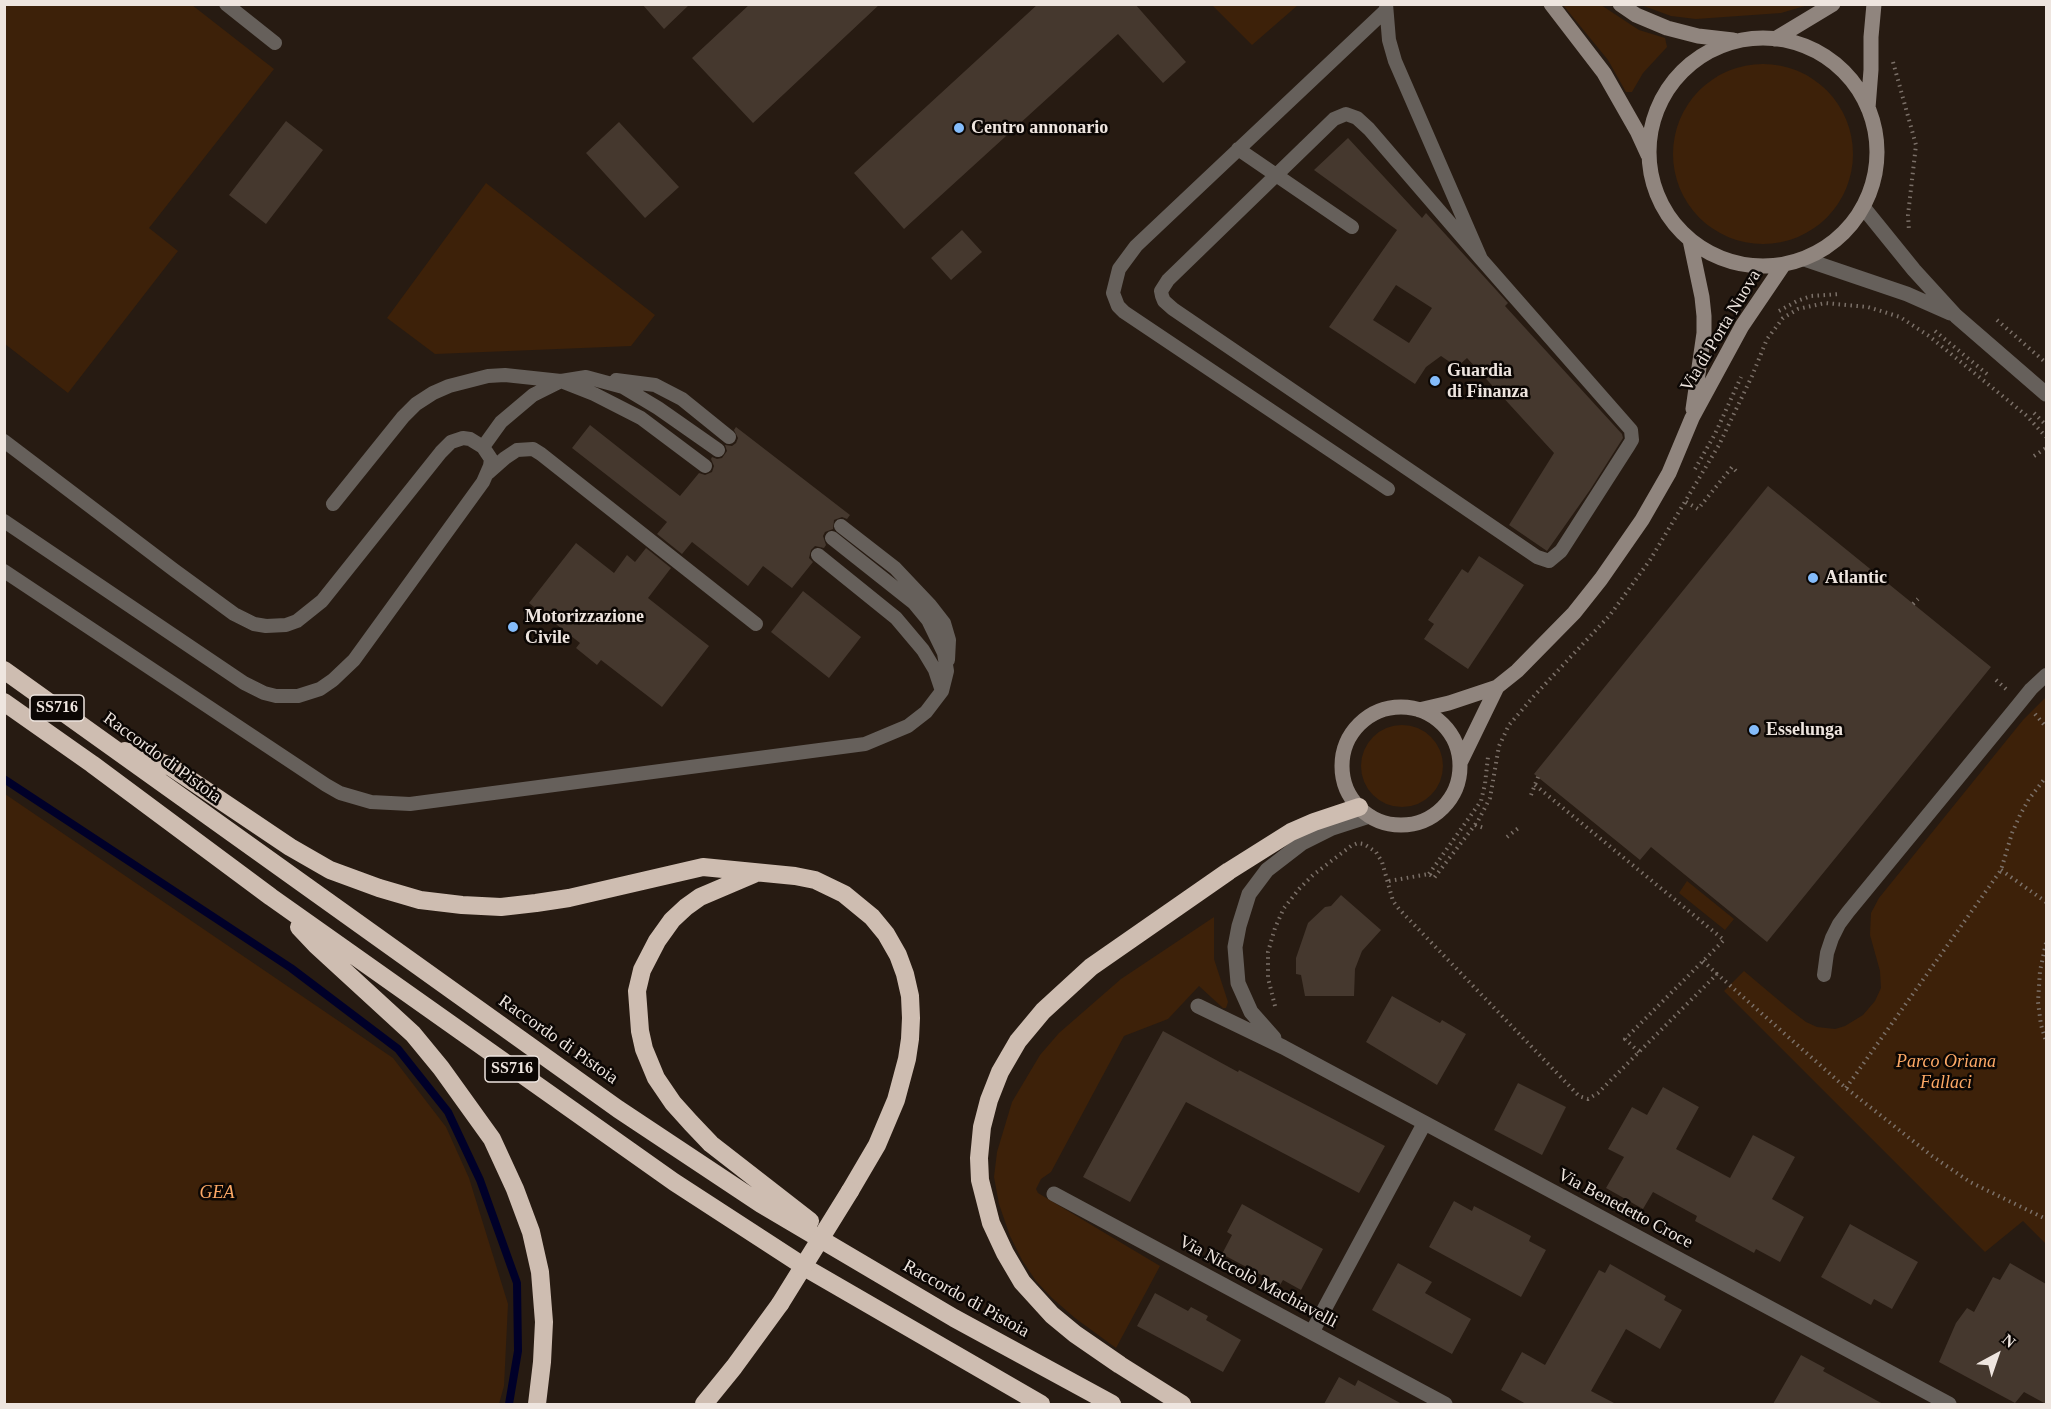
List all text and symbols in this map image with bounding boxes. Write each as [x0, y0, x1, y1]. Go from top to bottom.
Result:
place label: Centro annonario [971, 117, 1108, 139]
marker: Centro annonario [952, 121, 966, 135]
street label: Via di Porta Nuova [1676, 266, 1766, 396]
place label: Guardia di Finanza [1447, 360, 1529, 403]
marker: Guardia di Finanza [1428, 374, 1442, 388]
place label: Atlantic [1825, 567, 1887, 589]
marker: Atlantic [1806, 571, 1820, 585]
place label: Motorizzazione Civile [525, 606, 644, 648]
marker: Motorizzazione Civile [506, 620, 520, 634]
road number: SS716 [30, 695, 84, 721]
street label: Raccordo di Pistoia [99, 708, 225, 808]
place label: Esselunga [1766, 719, 1843, 741]
marker: Esselunga [1747, 723, 1761, 737]
street label: Raccordo di Pistoia [494, 991, 622, 1089]
park label: Parco Oriana Fallaci [1896, 1051, 1996, 1094]
road number: SS716 [485, 1056, 539, 1082]
street label: Via Benedetto Croce [1554, 1164, 1696, 1254]
park label: GEA [200, 1182, 234, 1204]
street label: Via Niccolò Machiavelli [1175, 1231, 1341, 1333]
street label: Raccordo di Pistoia [899, 1255, 1033, 1343]
north arrow [1967, 1325, 2027, 1385]
text: N [1999, 1331, 2019, 1351]

